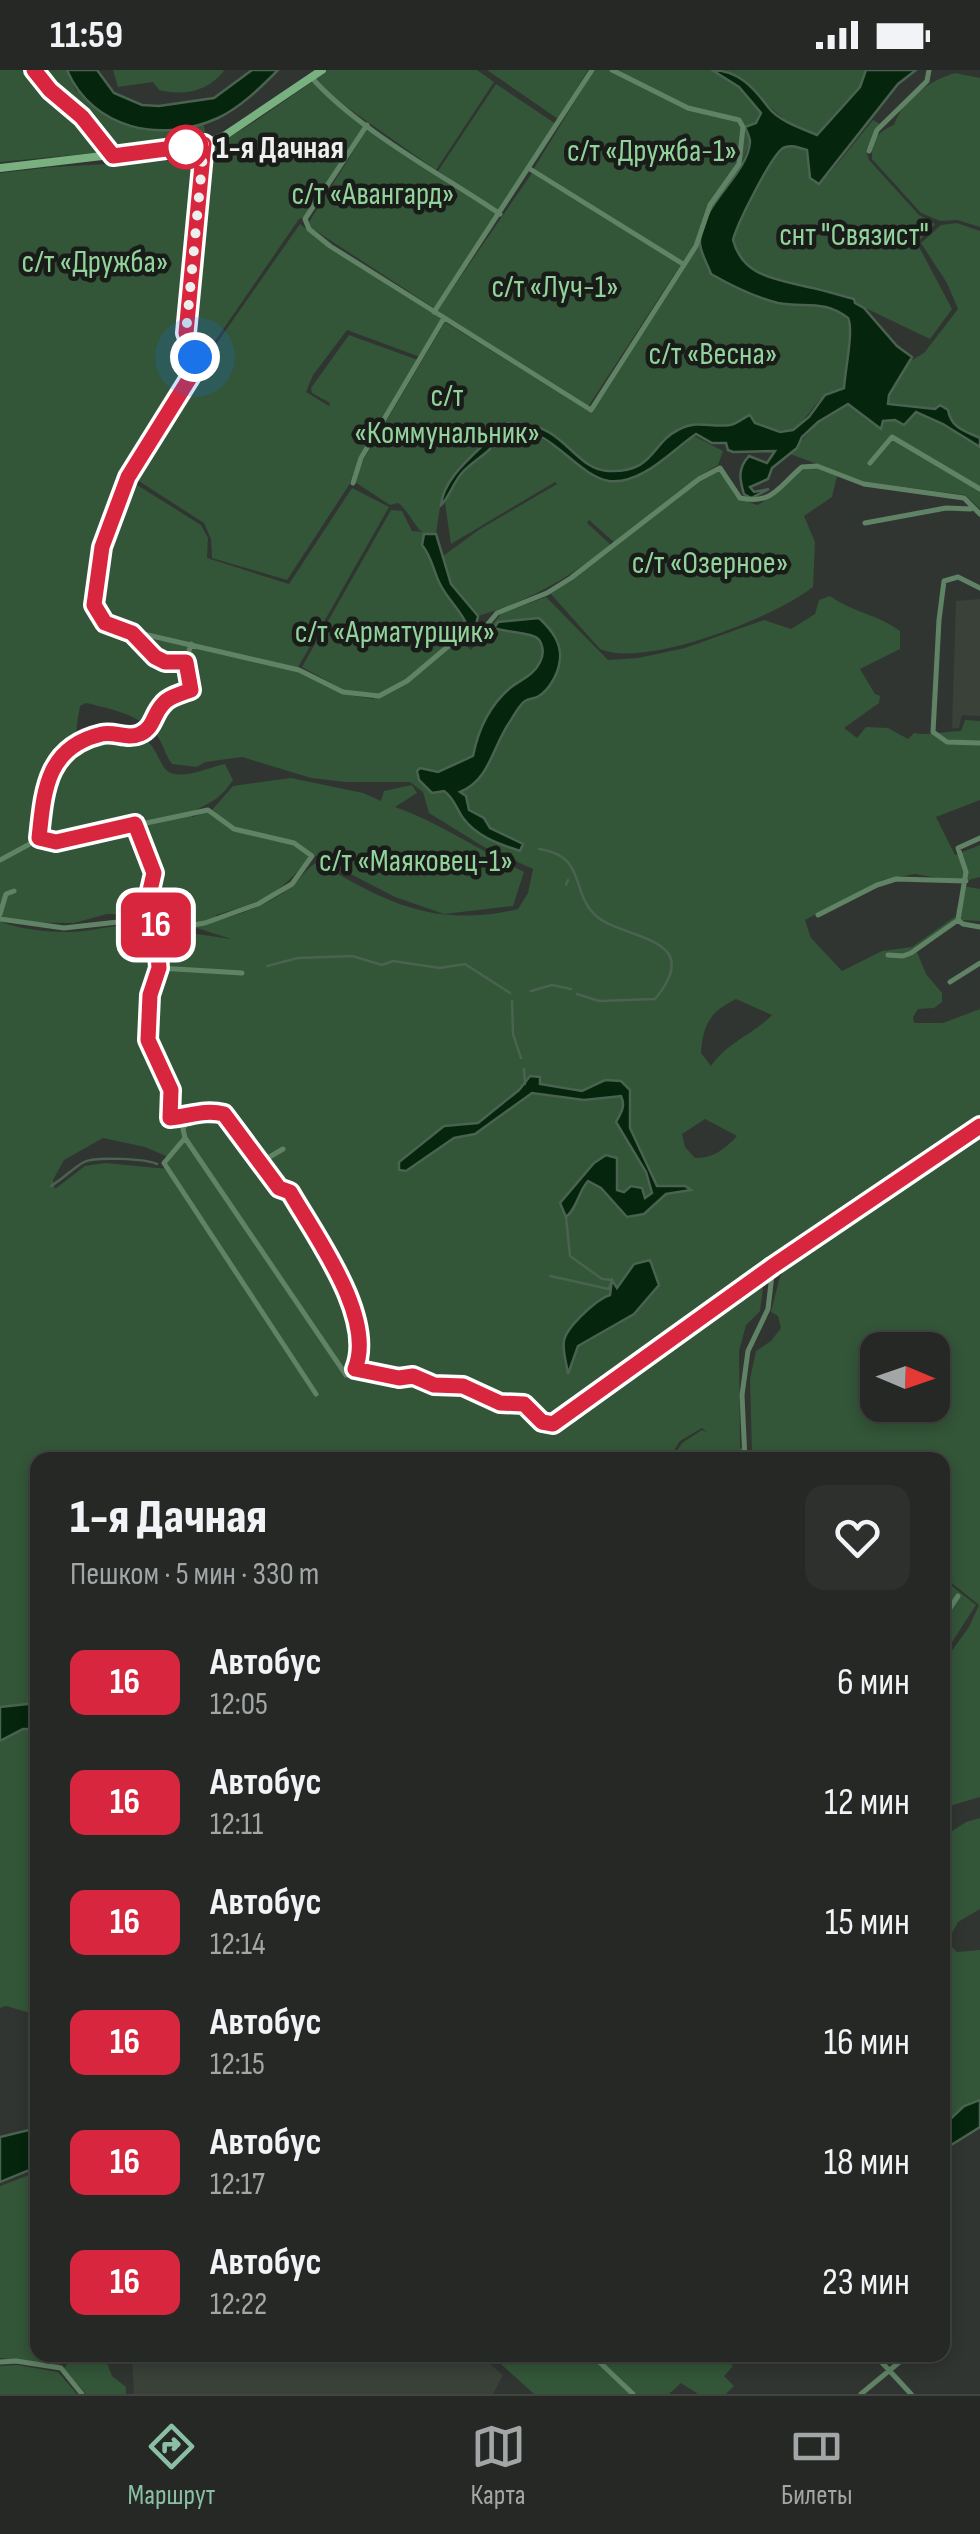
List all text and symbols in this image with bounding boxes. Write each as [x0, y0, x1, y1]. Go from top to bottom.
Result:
text: 11:59 [50, 13, 123, 58]
marker: 1-я Дачная [165, 126, 207, 168]
place label: 1-я Дачная [216, 129, 344, 168]
park label: с/т «Дружба-1» [567, 132, 737, 171]
park label: с/т «Авангард» [291, 175, 455, 214]
park label: снт "Связист" [779, 216, 929, 255]
park label: с/т «Дружба» [21, 243, 169, 282]
park label: с/т «Луч-1» [491, 268, 619, 307]
your location [170, 332, 220, 382]
park label: с/т «Весна» [649, 335, 777, 374]
park label: с/т «Коммунальник» [354, 377, 540, 453]
park label: с/т «Озерное» [632, 544, 788, 583]
park label: с/т «Арматурщик» [295, 613, 495, 652]
park label: с/т «Маяковец-1» [319, 842, 513, 881]
line badge: 16 [111, 892, 201, 958]
text: 16 [141, 904, 171, 947]
north arrow [860, 1332, 950, 1422]
map controls [860, 1332, 950, 1422]
button: heart [805, 1485, 910, 1590]
text: 1-я Дачная [70, 1489, 267, 1546]
text: Пешком · 5 мин · 330 m [70, 1555, 319, 1594]
text: Автобус [210, 1640, 321, 1685]
text: 6 мин [837, 1660, 910, 1705]
text: 16 [110, 1661, 140, 1704]
text: 12:05 [210, 1685, 268, 1724]
text: Автобус [210, 1760, 321, 1805]
text: 12 мин [824, 1780, 910, 1825]
text: 16 [110, 1781, 140, 1824]
text: 12:11 [210, 1805, 263, 1844]
text: Автобус [210, 1880, 321, 1925]
text: 15 мин [825, 1900, 910, 1945]
text: 16 [110, 1901, 140, 1944]
text: 12:14 [210, 1925, 265, 1964]
text: Автобус [210, 2000, 321, 2045]
text: 16 мин [824, 2020, 910, 2065]
text: 16 [110, 2021, 140, 2064]
text: 12:15 [210, 2045, 265, 2084]
text: Автобус [210, 2120, 321, 2165]
text: 18 мин [824, 2140, 910, 2185]
text: 16 [110, 2141, 140, 2184]
text: 12:17 [210, 2165, 265, 2204]
text: Автобус [210, 2240, 321, 2285]
text: 23 мин [822, 2260, 910, 2305]
text: 16 [110, 2261, 140, 2304]
text: 12:22 [210, 2285, 267, 2324]
tab: Маршрут [128, 2419, 215, 2512]
tab: Карта [470, 2419, 526, 2512]
tab: Билеты [781, 2419, 852, 2512]

